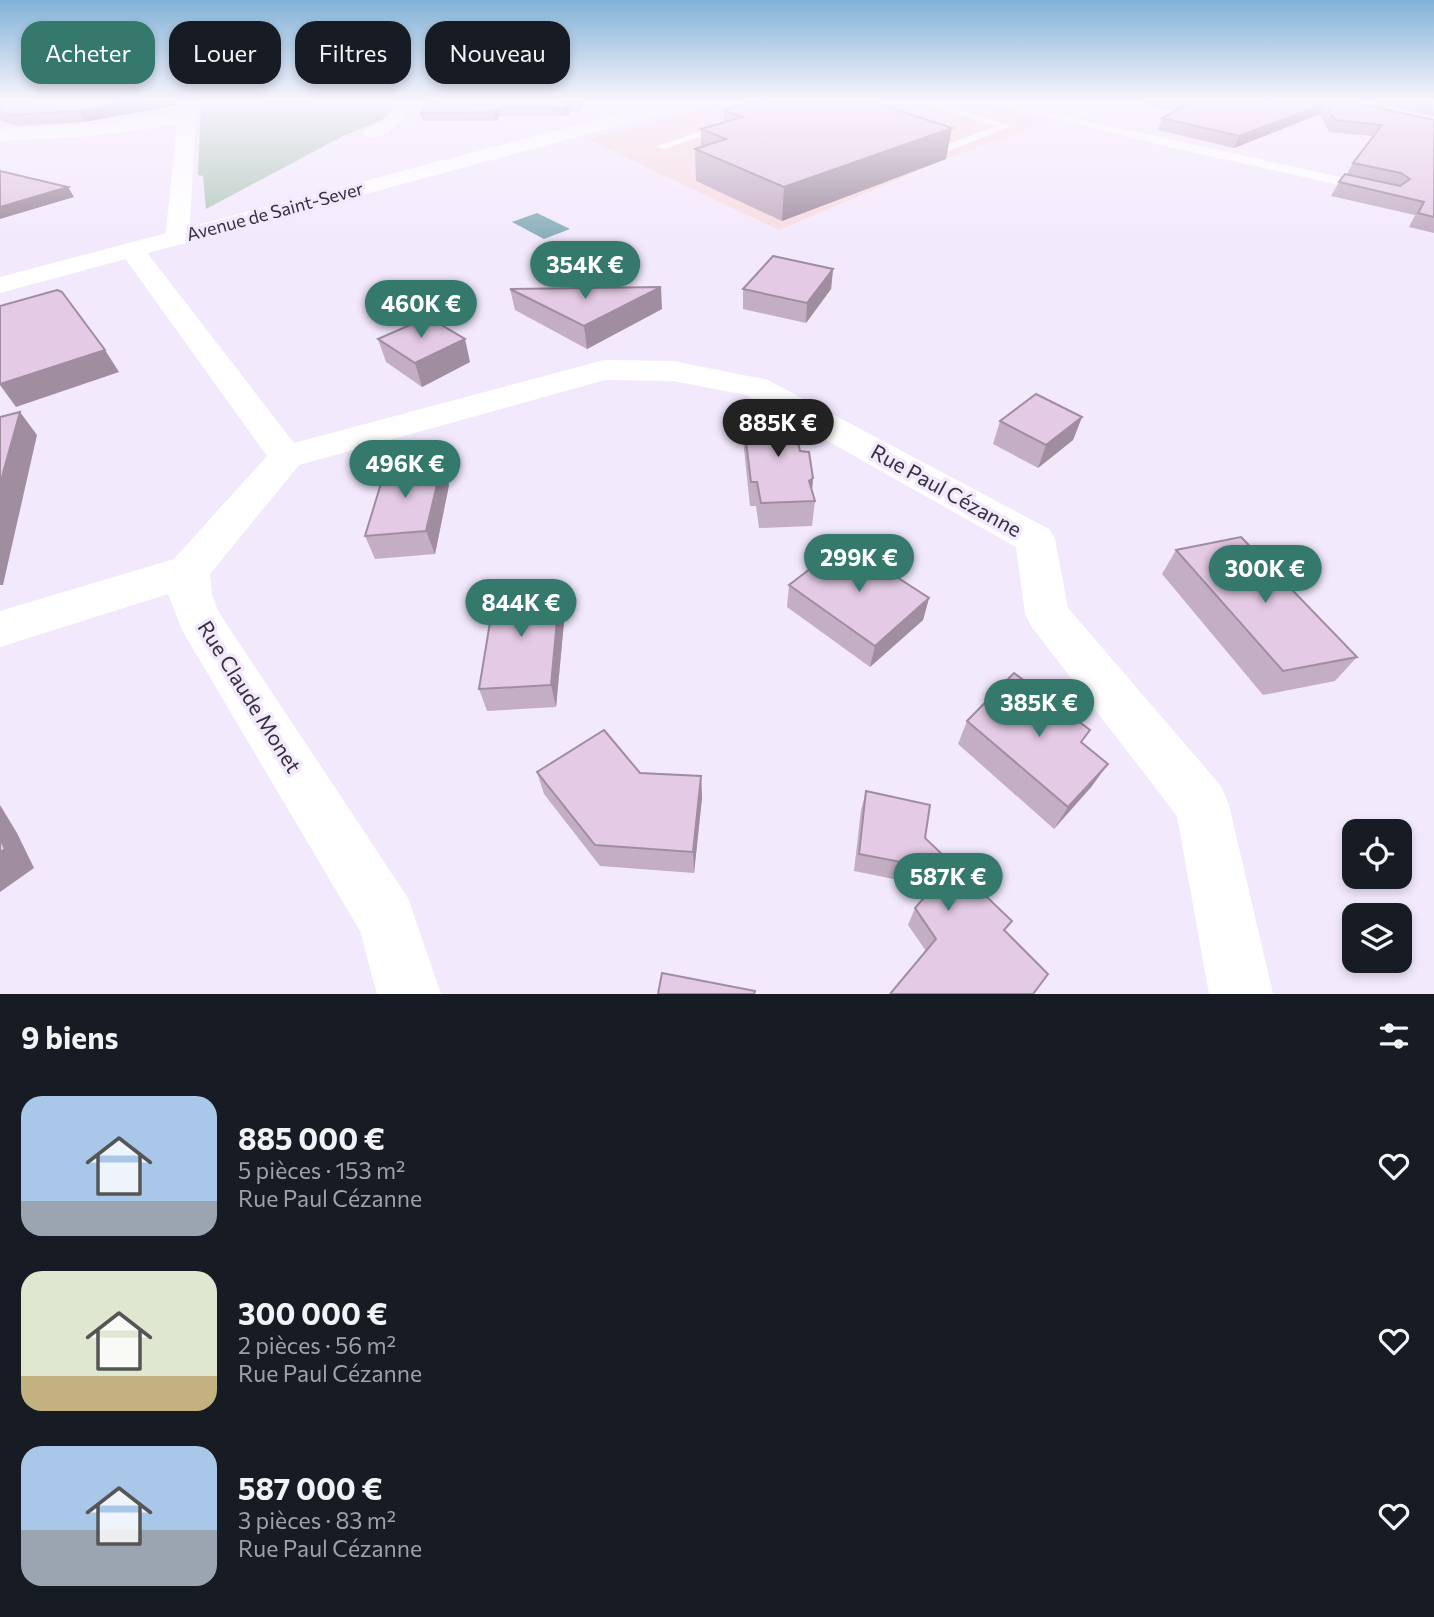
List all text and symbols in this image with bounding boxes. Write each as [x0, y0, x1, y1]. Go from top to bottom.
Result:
chip: Acheter [21, 21, 155, 84]
chip: Louer [169, 21, 281, 84]
chip: Filtres [295, 21, 411, 84]
chip: Nouveau [425, 21, 570, 84]
street label: Avenue de Saint-Sever [184, 177, 366, 245]
pin: 354K € [528, 242, 642, 301]
text: 354K € [546, 250, 624, 278]
pin: 460K € [364, 280, 478, 340]
text: 460K € [381, 289, 461, 317]
pin: 885K € [721, 400, 835, 459]
text: 885K € [739, 408, 817, 436]
street label: Rue Paul Cézanne [867, 438, 1026, 541]
pin: 496K € [348, 440, 462, 500]
text: 496K € [365, 449, 445, 477]
pin: 299K € [802, 534, 916, 594]
text: 299K € [820, 543, 898, 571]
pin: 300K € [1208, 546, 1322, 605]
text: 300K € [1225, 554, 1305, 582]
pin: 844K € [464, 580, 578, 639]
text: 844K € [481, 588, 561, 616]
street label: Rue Claude Monet [193, 616, 307, 777]
pin: 385K € [982, 680, 1096, 739]
text: 385K € [1000, 688, 1078, 716]
map controls [1342, 819, 1412, 973]
button: locate [1342, 819, 1412, 889]
pin: 587K € [891, 853, 1005, 913]
text: 587K € [910, 862, 986, 890]
button: layers [1342, 903, 1412, 973]
icon: filters [1375, 1017, 1413, 1055]
text: 9 biens [21, 1018, 119, 1055]
text: 885 000 € [238, 1119, 385, 1156]
icon: home [77, 1124, 161, 1208]
icon: heart [1375, 1147, 1413, 1185]
text: 5 pièces · 153 m² [238, 1156, 405, 1184]
text: Rue Paul Cézanne [238, 1184, 422, 1212]
text: 300 000 € [238, 1294, 388, 1331]
icon: home [77, 1299, 161, 1383]
icon: heart [1375, 1322, 1413, 1360]
text: 2 pièces · 56 m² [238, 1331, 396, 1359]
text: Rue Paul Cézanne [238, 1359, 422, 1387]
text: 587 000 € [238, 1469, 383, 1506]
icon: home [77, 1474, 161, 1558]
icon: heart [1375, 1497, 1413, 1535]
text: 3 pièces · 83 m² [238, 1506, 396, 1534]
text: Rue Paul Cézanne [238, 1534, 422, 1562]

